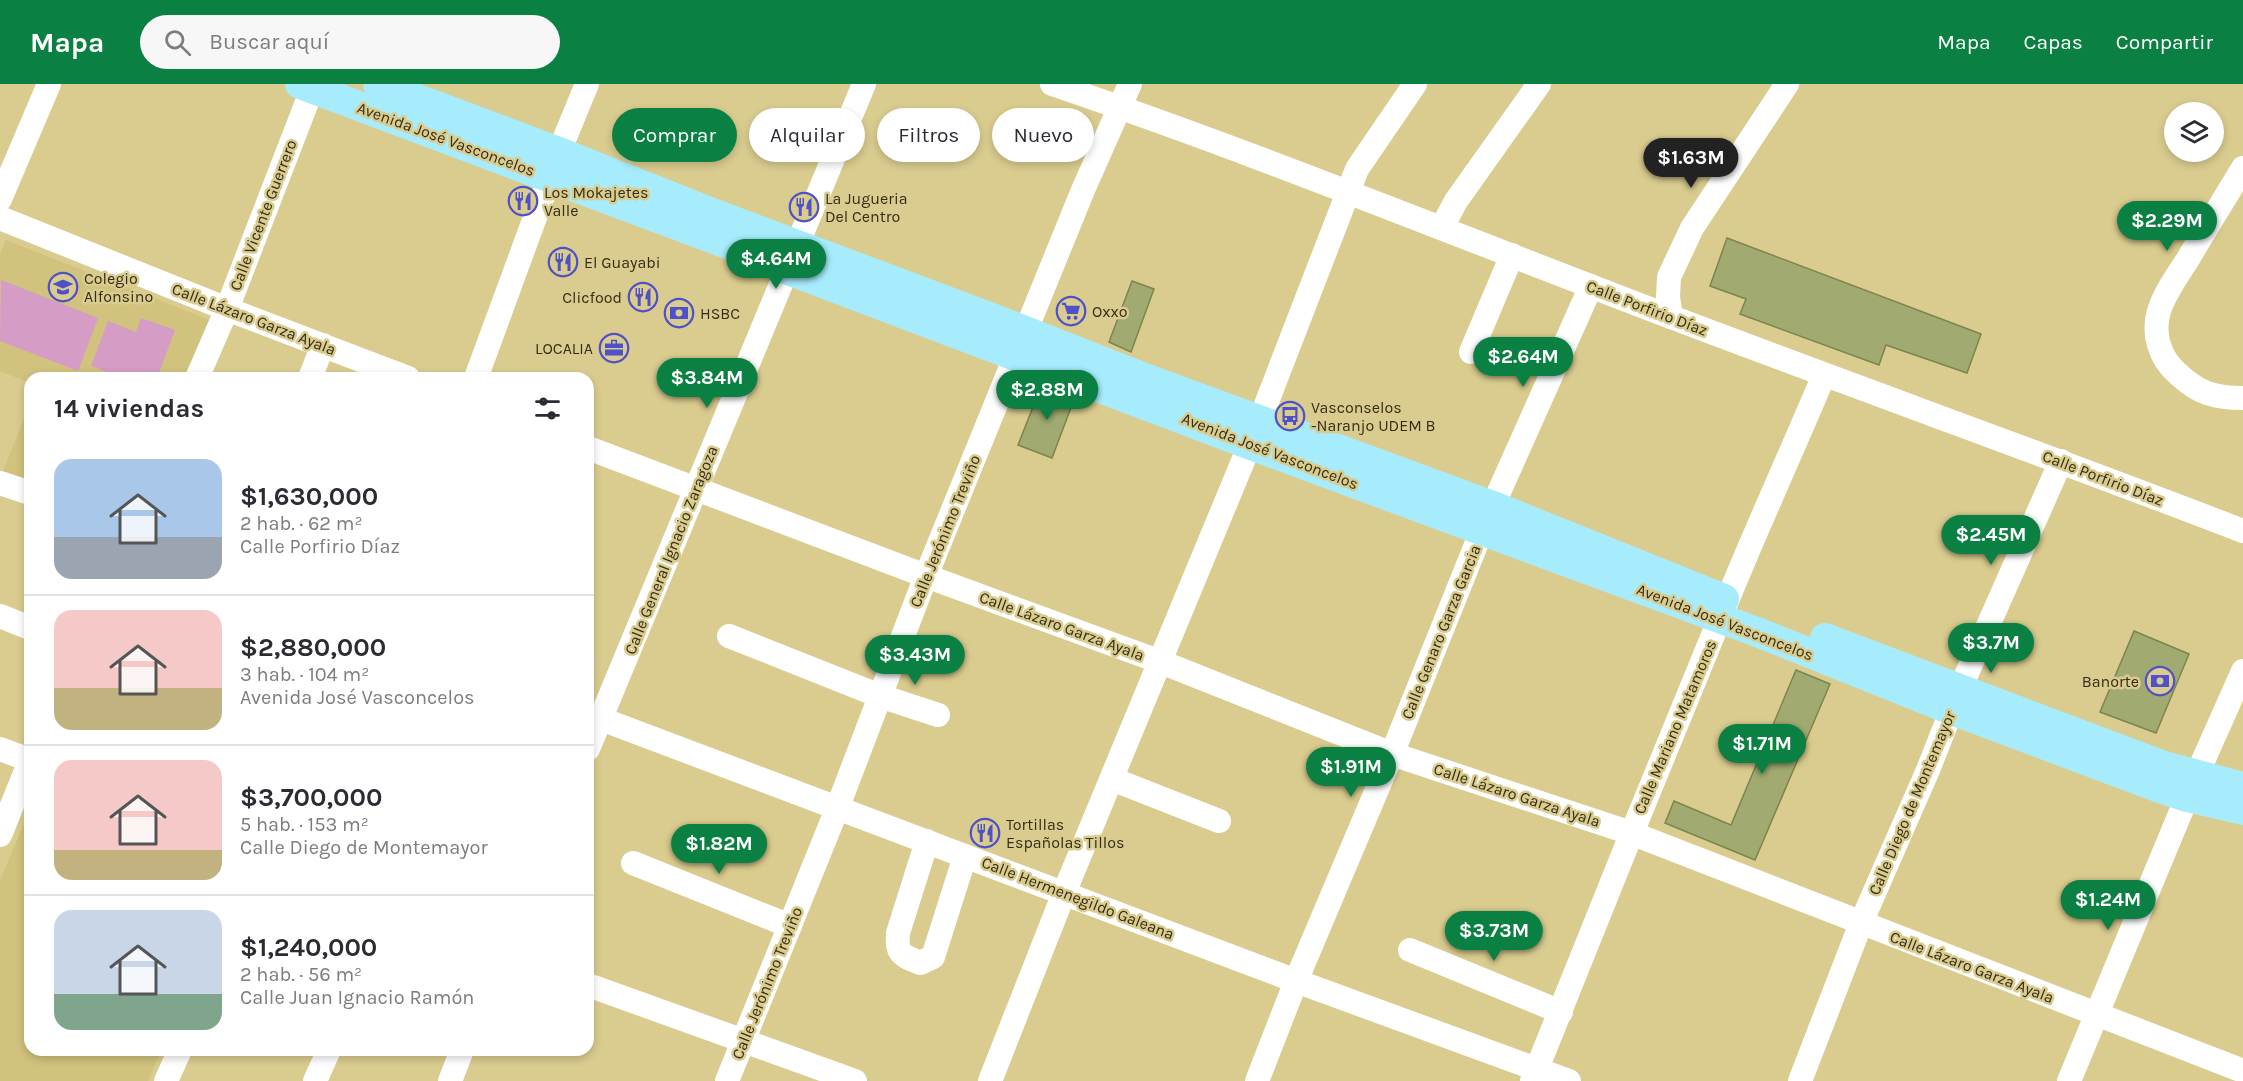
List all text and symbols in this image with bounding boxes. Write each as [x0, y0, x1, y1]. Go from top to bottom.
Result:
search box [140, 15, 560, 69]
text: Mapa [30, 26, 104, 59]
icon: search [161, 26, 194, 59]
text: Buscar aquí [209, 29, 329, 55]
text: Mapa [1937, 30, 1991, 54]
text: Capas [2024, 30, 2083, 54]
text: Compartir [2116, 30, 2213, 54]
street label: Avenida José Vasconcelos [355, 98, 537, 180]
map controls [2164, 102, 2224, 162]
button: layers [2164, 102, 2224, 162]
chip: Comprar [612, 108, 737, 162]
chip: Alquilar [749, 108, 865, 162]
chip: Filtros [877, 108, 980, 162]
chip: Nuevo [992, 108, 1094, 162]
street label: Calle Vicente Guerrero [225, 137, 301, 293]
pin: $1.63M [1642, 138, 1740, 189]
text: $1.63M [1657, 146, 1725, 169]
place label: Los Mokajetes Valle [544, 183, 648, 220]
restaurant icon: Los Mokajetes Valle [507, 185, 539, 217]
place label: La Jugueria Del Centro [825, 189, 908, 226]
restaurant icon: La Jugueria Del Centro [788, 191, 820, 223]
pin: $2.29M [2118, 201, 2216, 252]
text: $2.29M [2131, 209, 2203, 232]
pin: $4.64M [727, 239, 825, 290]
restaurant icon: El Guayabi [547, 246, 579, 278]
text: $4.64M [740, 247, 812, 270]
place label: El Guayabi [584, 253, 661, 272]
place label: Colegio Alfonsino [84, 269, 153, 306]
school or university icon: Colegio Alfonsino [47, 271, 79, 303]
street label: Calle Porfirio Díaz [1584, 276, 1710, 340]
street label: Calle Lázaro Garza Ayala [169, 279, 339, 359]
restaurant icon: Clicfood [627, 281, 659, 313]
place label: Clicfood [562, 288, 622, 307]
supermarket icon: Oxxo [1055, 295, 1087, 327]
bank icon: HSBC [663, 297, 695, 329]
place label: Oxxo [1092, 302, 1127, 321]
place label: HSBC [700, 304, 740, 323]
office icon: LOCALIA [598, 332, 630, 364]
pin: $2.64M [1474, 337, 1572, 388]
place label: LOCALIA [535, 339, 593, 358]
text: $2.64M [1487, 345, 1559, 368]
pin: $3.84M [658, 358, 756, 409]
text: $3.84M [671, 366, 743, 389]
pin: $2.88M [998, 370, 1096, 421]
text: $2.88M [1010, 378, 1084, 401]
icon: filters [531, 392, 564, 425]
text: 14 viviendas [54, 393, 204, 424]
place label: Vasconselos -Naranjo UDEM B [1311, 398, 1435, 435]
bus stop icon: Vasconselos -Naranjo UDEM B [1274, 400, 1306, 432]
street label: Avenida José Vasconcelos [1179, 408, 1361, 494]
street label: Calle General Ignacio Zaragoza [620, 443, 722, 657]
street label: Calle Porfirio Díaz [2040, 446, 2166, 510]
street label: Calle Jerónimo Treviño [906, 452, 984, 610]
text: $1,630,000 [240, 481, 378, 512]
icon: home [102, 483, 174, 555]
text: 2 hab. · 62 m² [240, 512, 362, 535]
pin: $2.45M [1942, 515, 2040, 566]
text: $2.45M [1955, 523, 2027, 546]
text: Calle Porfirio Díaz [240, 535, 400, 558]
street label: Calle Genaro Garza Garcia [1397, 542, 1485, 722]
street label: Avenida José Vasconcelos [1634, 579, 1816, 665]
street label: Calle Lázaro Garza Ayala [977, 587, 1147, 665]
pin: $3.7M [1949, 623, 2033, 674]
text: $3.7M [1962, 631, 2020, 654]
text: $2,880,000 [240, 632, 386, 663]
icon: home [102, 634, 174, 706]
pin: $3.43M [866, 635, 964, 686]
street label: Calle Mariano Matamoros [1630, 637, 1720, 817]
text: $3.43M [879, 643, 951, 666]
text: 3 hab. · 104 m² [240, 663, 369, 686]
bank icon: Banorte [2144, 665, 2176, 697]
place label: Banorte [2082, 672, 2139, 691]
text: Avenida José Vasconcelos [240, 686, 475, 709]
street label: Calle Diego de Montemayor [1865, 708, 1960, 898]
pin: $1.71M [1713, 724, 1811, 775]
text: $1.71M [1732, 732, 1792, 755]
pin: $1.91M [1302, 747, 1400, 798]
text: $1.91M [1320, 755, 1382, 778]
street label: Calle Lázaro Garza Ayala [1431, 759, 1603, 831]
text: $3,700,000 [240, 782, 382, 813]
icon: home [102, 784, 174, 856]
text: 5 hab. · 153 m² [240, 813, 369, 836]
place label: Tortillas Españolas Tillos [1006, 815, 1124, 852]
restaurant icon: Tortillas Españolas Tillos [969, 817, 1001, 849]
pin: $1.82M [670, 824, 768, 875]
text: $1.82M [685, 832, 753, 855]
text: Calle Diego de Montemayor [240, 836, 488, 859]
street label: Calle Hermenegildo Galeana [979, 852, 1177, 944]
pin: $1.24M [2059, 880, 2157, 931]
text: $1.24M [2075, 888, 2141, 911]
street label: Calle Jerónimo Treviño [728, 904, 806, 1062]
pin: $3.73M [1445, 911, 1543, 962]
text: $3.73M [1459, 919, 1529, 942]
street label: Calle Lázaro Garza Ayala [1887, 927, 2057, 1007]
text: $1,240,000 [240, 932, 377, 963]
icon: home [102, 934, 174, 1006]
text: 2 hab. · 56 m² [240, 963, 362, 986]
text: Calle Juan Ignacio Ramón [240, 986, 474, 1009]

